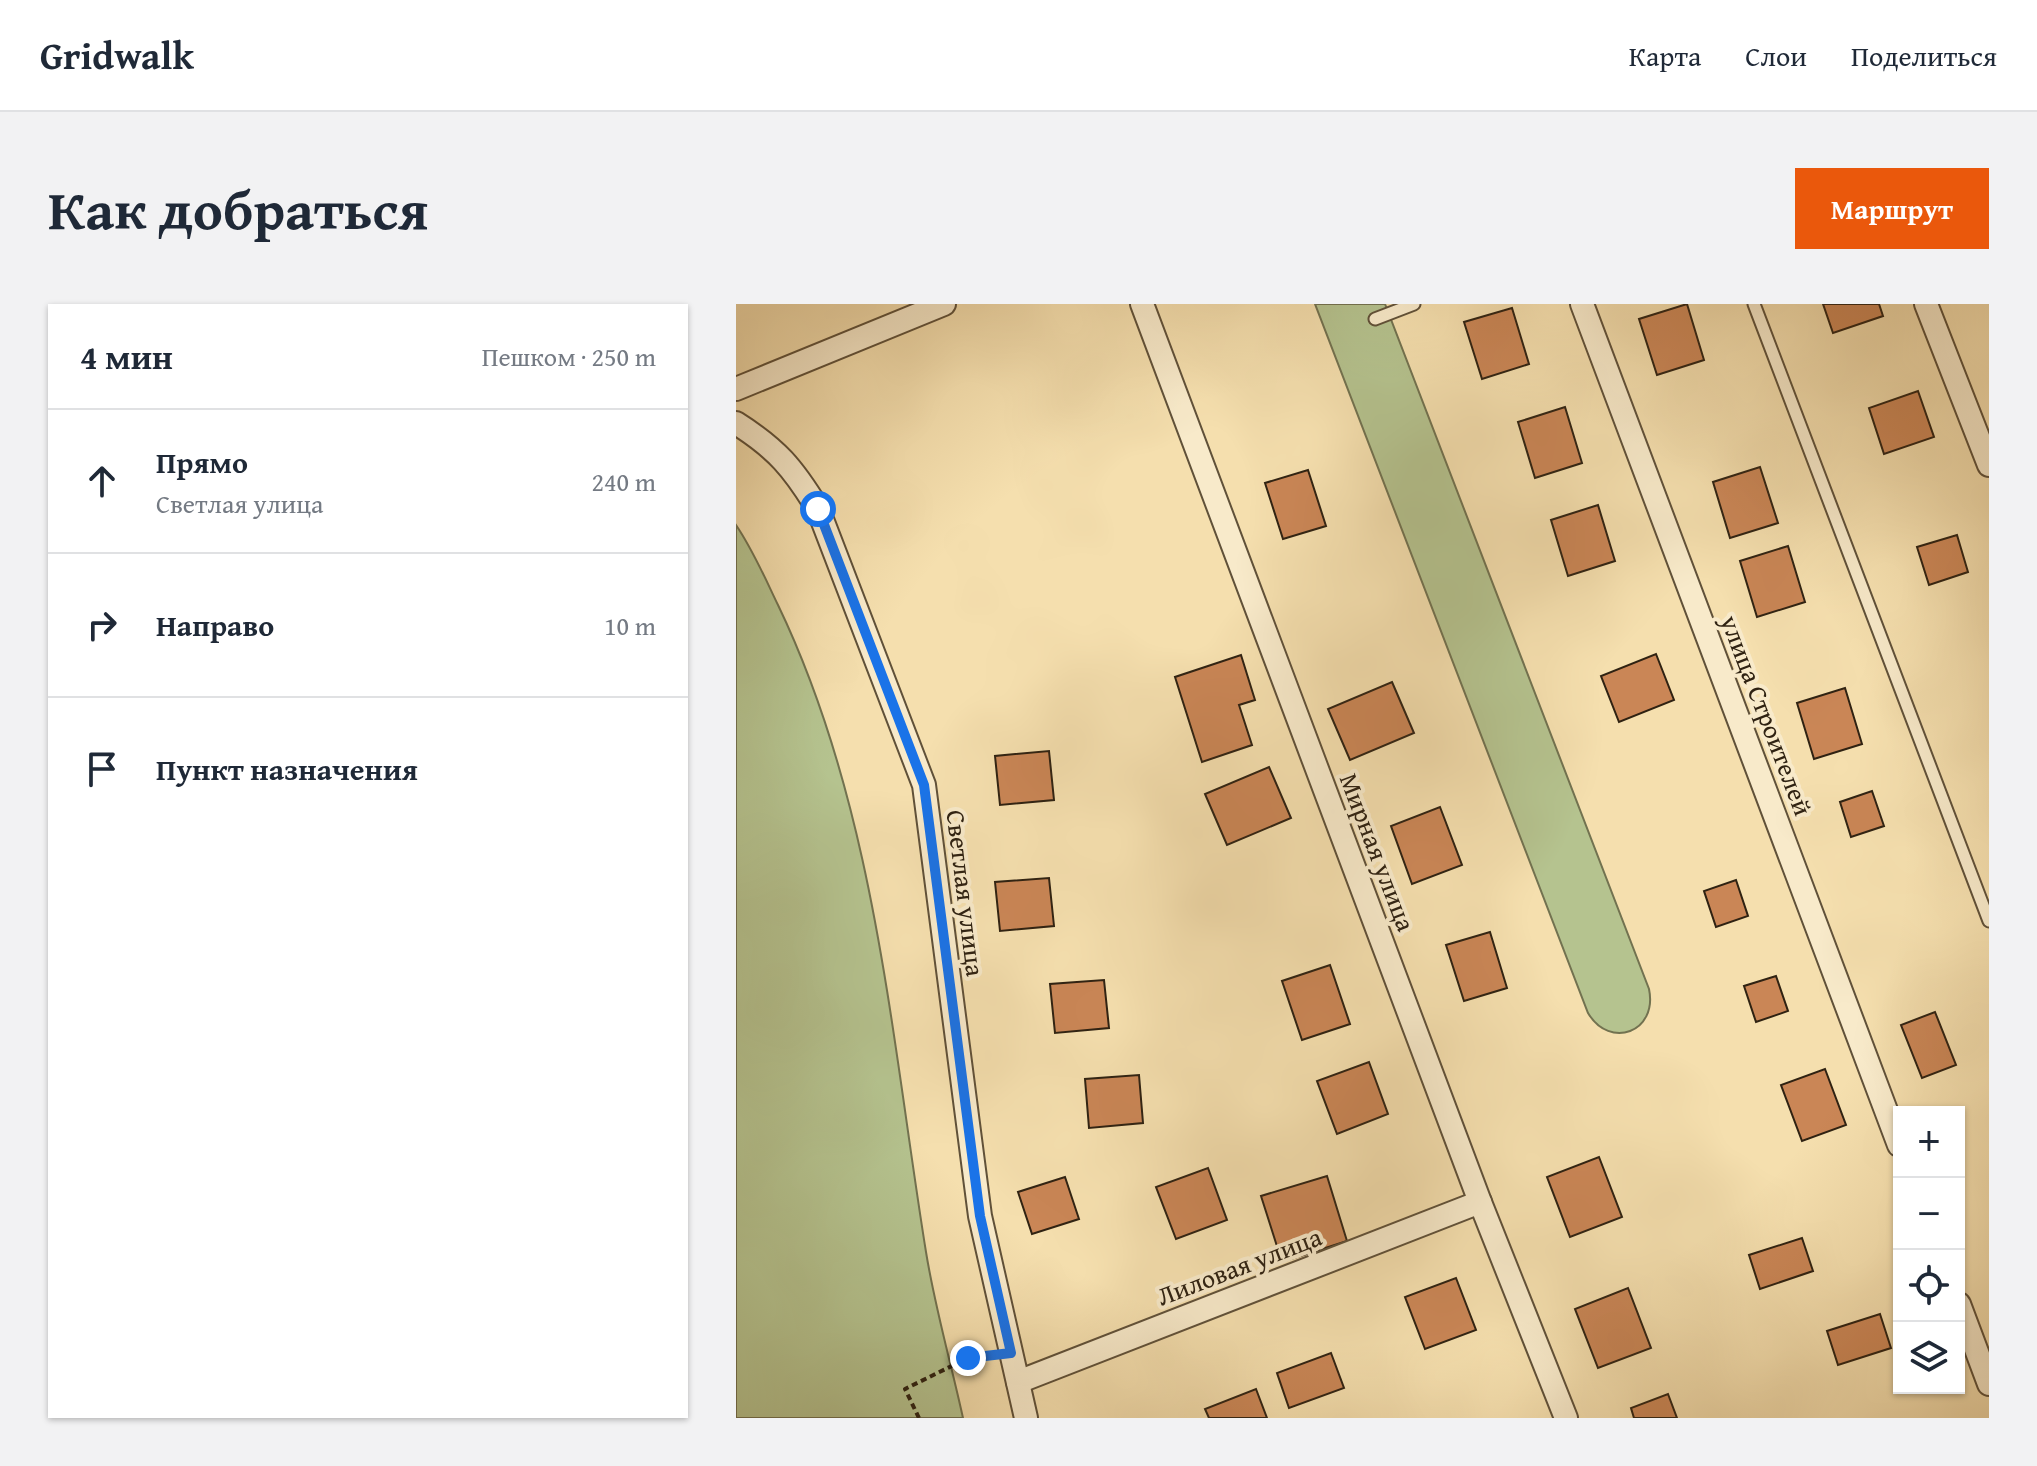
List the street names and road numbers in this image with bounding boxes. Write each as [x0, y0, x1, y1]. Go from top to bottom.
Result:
street label: улица Строителей [1710, 608, 1823, 821]
street label: Мирная улица [1330, 767, 1426, 937]
street label: Светлая улица [936, 808, 996, 979]
street label: Лиловая улица [1151, 1216, 1328, 1315]

